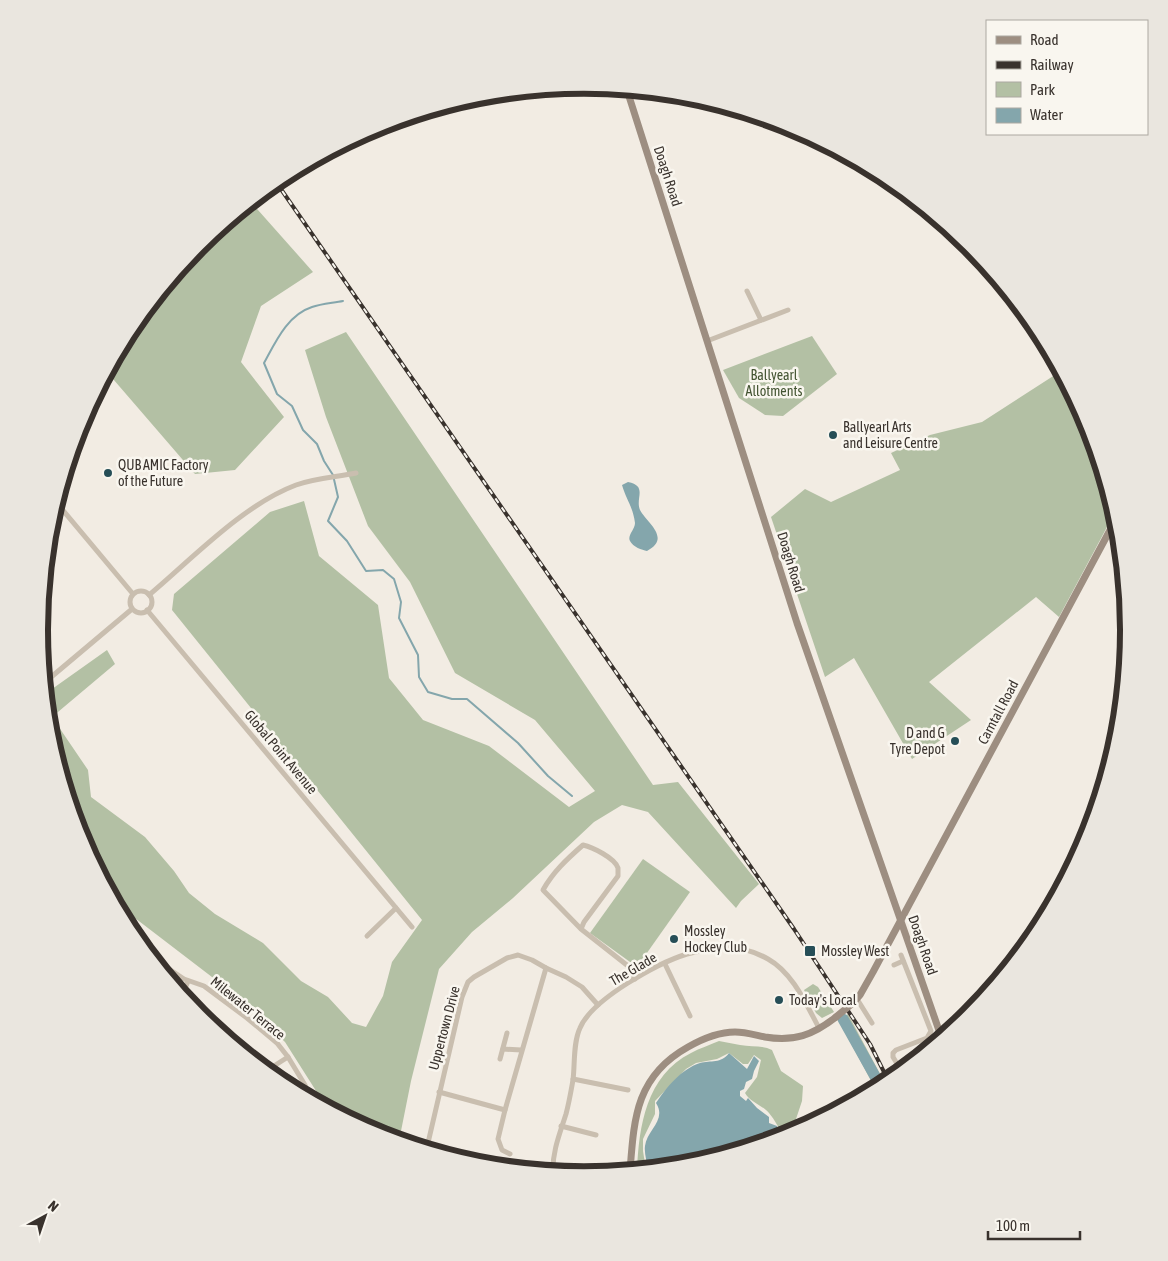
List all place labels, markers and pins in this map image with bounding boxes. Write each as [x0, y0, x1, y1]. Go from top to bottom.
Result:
place label: Ballyearl Arts and Leisure Centre [843, 419, 938, 451]
marker: Ballyearl Arts and Leisure Centre [827, 429, 839, 441]
place label: QUB AMIC Factory of the Future [118, 457, 209, 489]
marker: QUB AMIC Factory of the Future [102, 467, 114, 479]
place label: D and G Tyre Depot [890, 725, 945, 757]
marker: D and G Tyre Depot [949, 735, 961, 747]
place label: Mossley Hockey Club [684, 923, 747, 955]
marker: Mossley Hockey Club [668, 933, 680, 945]
place label: Mossley West [821, 943, 889, 959]
marker: Mossley West [803, 944, 817, 958]
place label: Today's Local [789, 992, 857, 1008]
marker: Today's Local [773, 994, 785, 1006]

